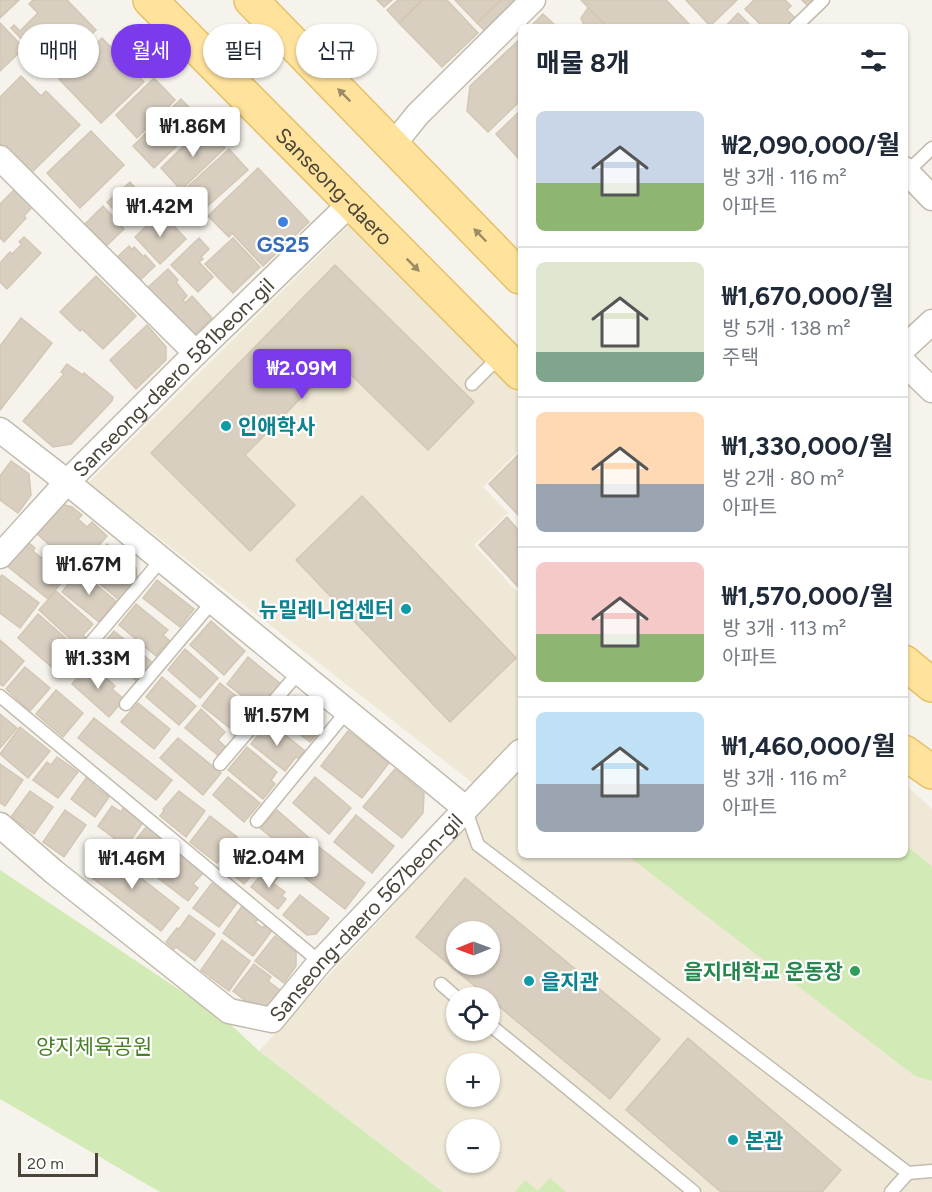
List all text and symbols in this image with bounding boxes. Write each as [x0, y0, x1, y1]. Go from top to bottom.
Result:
chip: 매매 [18, 24, 99, 78]
chip: 월세 [111, 24, 191, 78]
chip: 필터 [203, 24, 284, 78]
chip: 신규 [296, 24, 377, 78]
icon: filters [857, 44, 890, 77]
text: 매물 8개 [536, 47, 630, 79]
one-way arrow [338, 88, 352, 102]
pin: ₩1.86M [144, 107, 242, 158]
text: ₩1.86M [160, 114, 226, 138]
street label: Sanseong-daero [271, 122, 398, 250]
text: ₩2,090,000/월 [722, 129, 900, 161]
icon: home [584, 135, 656, 207]
text: 방 3개 · 116 m² [722, 165, 847, 189]
pin: ₩1.42M [111, 187, 209, 238]
text: ₩1.42M [127, 194, 193, 218]
text: 아파트 [722, 194, 777, 218]
marker: GS25 [276, 215, 290, 229]
one-way arrow [474, 228, 487, 243]
place label: GS25 [257, 232, 309, 257]
one-way arrow [406, 258, 420, 272]
street label: Sanseong-daero 581beon-gil [67, 272, 279, 482]
text: ₩1,670,000/월 [722, 280, 894, 312]
icon: home [584, 286, 656, 358]
text: 방 5개 · 138 m² [722, 316, 851, 340]
text: 주택 [722, 345, 759, 369]
pin: ₩2.09M [253, 349, 351, 400]
text: ₩2.09M [267, 356, 337, 380]
place label: 인애학사 [238, 414, 315, 439]
marker: 인애학사 [219, 419, 233, 433]
text: ₩1,330,000/월 [722, 430, 893, 462]
icon: home [584, 436, 656, 508]
text: 방 2개 · 80 m² [722, 466, 844, 490]
text: 아파트 [722, 495, 777, 519]
pin: ₩1.67M [40, 545, 138, 596]
text: ₩1.67M [56, 552, 122, 576]
text: ₩1,570,000/월 [722, 580, 894, 612]
icon: home [584, 586, 656, 658]
place label: 뉴밀레니엄센터 [259, 597, 394, 622]
marker: 뉴밀레니엄센터 [399, 602, 413, 616]
text: 방 3개 · 113 m² [722, 616, 846, 640]
pin: ₩1.33M [49, 639, 147, 690]
text: 아파트 [722, 645, 777, 669]
text: ₩1.33M [66, 646, 130, 670]
pin: ₩1.57M [228, 696, 326, 747]
text: ₩1.57M [244, 703, 310, 727]
text: ₩1,460,000/월 [722, 730, 896, 762]
icon: home [584, 736, 656, 808]
text: 방 3개 · 116 m² [722, 766, 847, 790]
text: 아파트 [722, 795, 777, 819]
street label: Sanseong-daero 567beon-gil [264, 808, 468, 1026]
pin: ₩2.04M [220, 838, 318, 889]
pin: ₩1.46M [83, 839, 181, 890]
text: ₩2.04M [233, 845, 305, 869]
text: ₩1.46M [99, 846, 165, 870]
north arrow [446, 921, 500, 975]
map controls [446, 921, 500, 1173]
place label: 을지대학교 운동장 [683, 959, 843, 984]
marker: 을지대학교 운동장 [848, 964, 862, 978]
place label: 을지관 [541, 969, 599, 994]
marker: 을지관 [522, 974, 536, 988]
button: locate [446, 987, 500, 1041]
park label: 양지체육공원 [36, 1034, 152, 1059]
button: + [446, 1053, 500, 1107]
button: − [446, 1119, 500, 1173]
place label: 본관 [745, 1128, 784, 1153]
marker: 본관 [726, 1133, 740, 1147]
scale bar [18, 1150, 98, 1178]
text: 20 m [27, 1154, 64, 1173]

